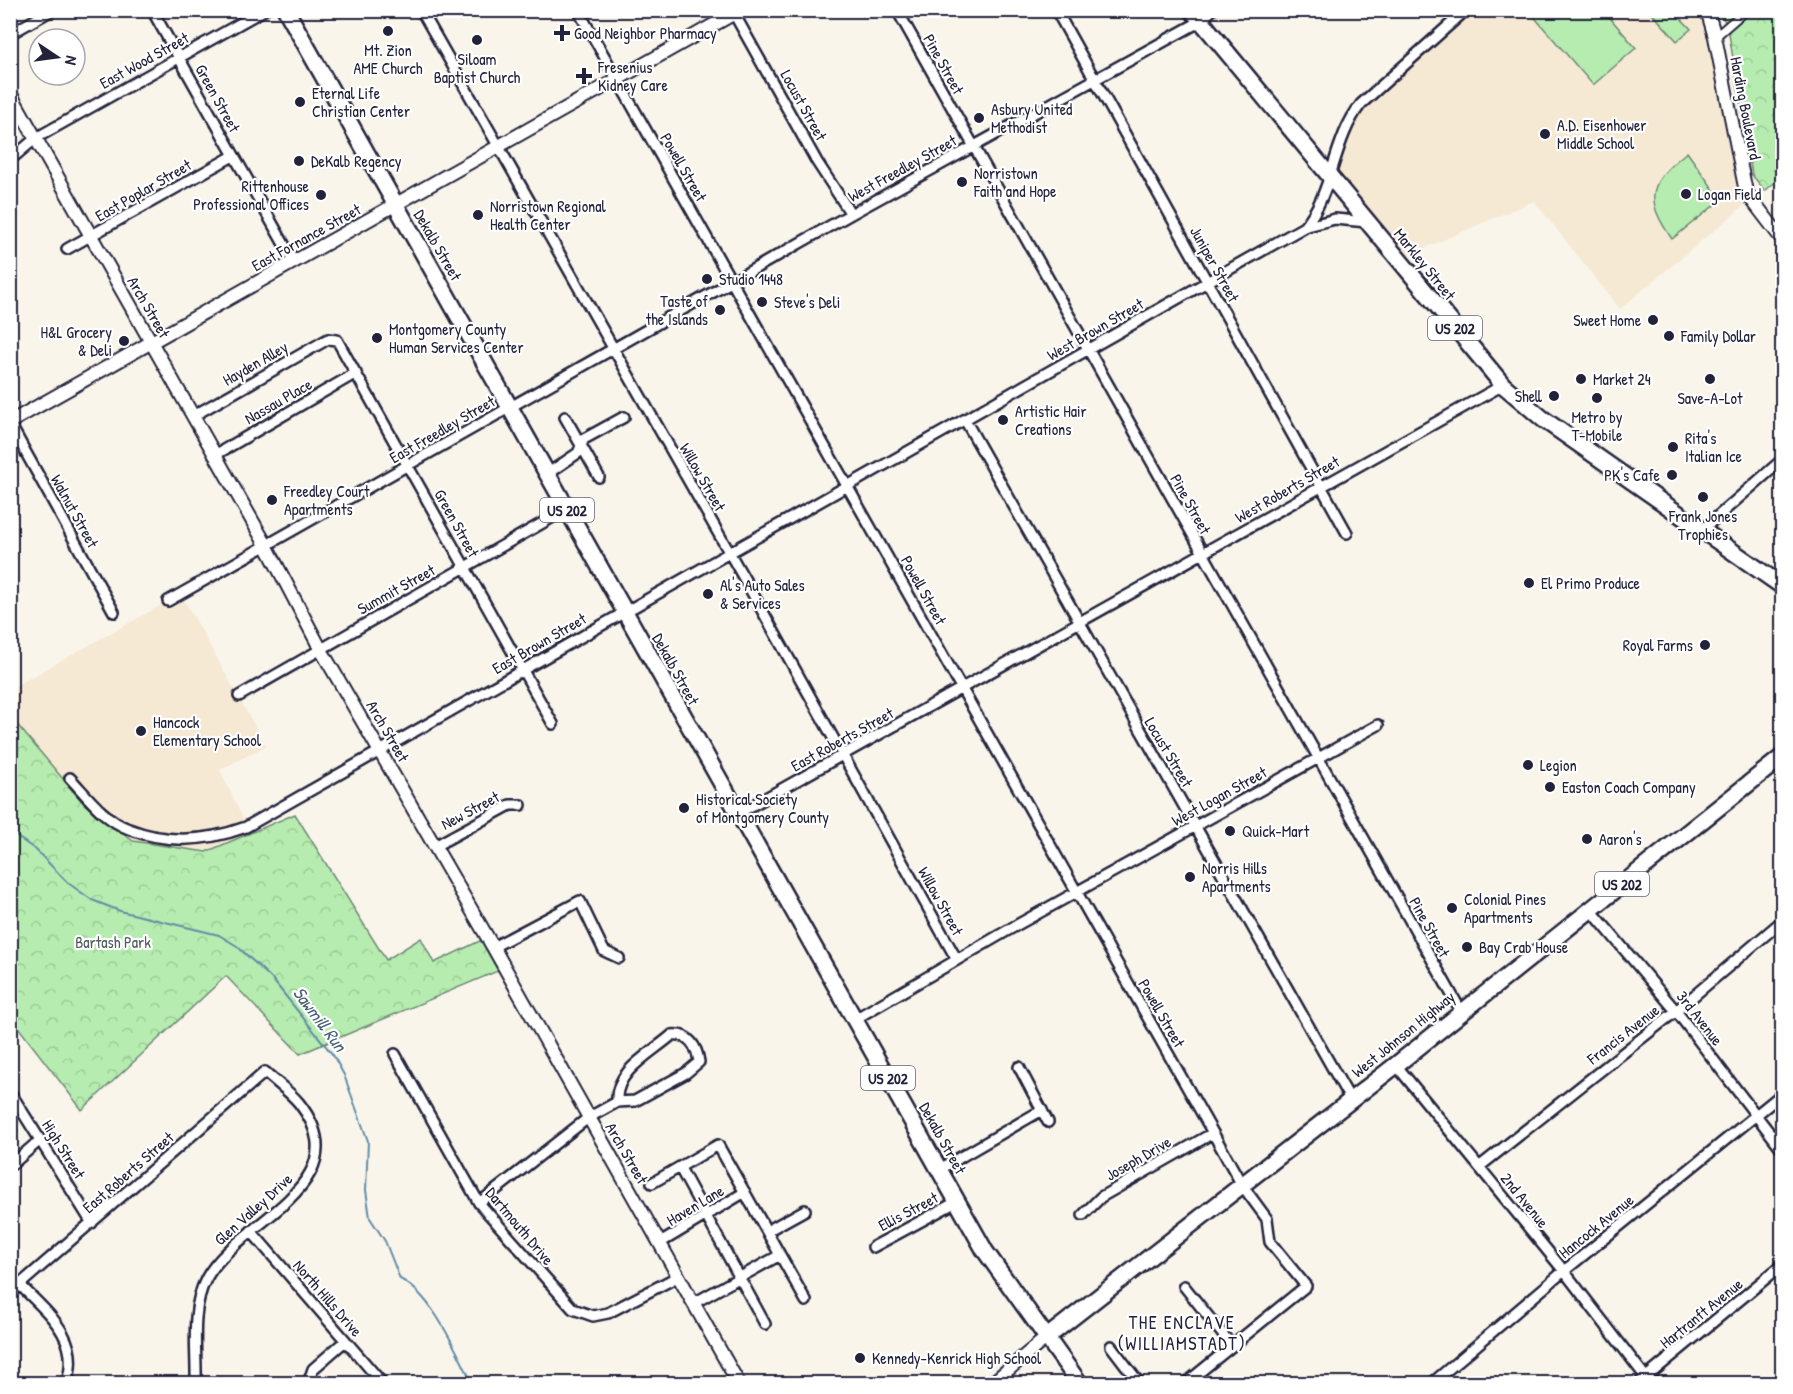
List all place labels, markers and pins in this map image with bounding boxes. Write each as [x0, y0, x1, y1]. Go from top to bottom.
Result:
place label: Good Neighbor Pharmacy [574, 22, 717, 44]
marker: Mt. Zion AME Church [381, 24, 395, 38]
marker: Good Neighbor Pharmacy [555, 26, 569, 40]
marker: Siloam Baptist Church [470, 33, 484, 47]
place label: Mt. Zion AME Church [353, 39, 423, 79]
place label: Siloam Baptist Church [434, 48, 521, 88]
place label: Fresenius Kidney Care [597, 56, 668, 96]
marker: Fresenius Kidney Care [575, 67, 593, 85]
place label: Eternal Life Christian Center [312, 82, 410, 122]
marker: Eternal Life Christian Center [293, 95, 307, 109]
place label: Asbury United Methodist [991, 98, 1072, 138]
marker: Asbury United Methodist [972, 111, 986, 125]
place label: A.D. Eisenhower Middle School [1557, 114, 1646, 154]
marker: A.D. Eisenhower Middle School [1538, 127, 1552, 141]
place label: DeKalb Regency [311, 150, 402, 172]
marker: DeKalb Regency [292, 154, 306, 168]
place label: Norristown Faith and Hope [973, 162, 1057, 202]
place label: Rittenhouse Professional Offices [193, 175, 310, 215]
marker: Norristown Faith and Hope [955, 175, 969, 189]
place label: Logan Field [1698, 183, 1761, 205]
marker: Logan Field [1679, 187, 1693, 201]
marker: Rittenhouse Professional Offices [314, 188, 328, 202]
place label: Norristown Regional Health Center [490, 195, 607, 235]
marker: Norristown Regional Health Center [471, 208, 485, 222]
place label: Studio 1448 [719, 268, 783, 290]
marker: Studio 1448 [700, 272, 714, 286]
place label: Taste of the Islands [646, 290, 708, 330]
place label: Steve's Deli [774, 291, 840, 313]
marker: Steve's Deli [755, 295, 769, 309]
marker: Taste of the Islands [713, 303, 727, 317]
place label: Sweet Home [1573, 309, 1642, 331]
marker: Sweet Home [1646, 313, 1660, 327]
place label: Montgomery County Human Services Center [389, 318, 524, 358]
place label: H&L Grocery & Deli [41, 321, 112, 361]
place label: Family Dollar [1680, 325, 1756, 347]
marker: Family Dollar [1662, 329, 1676, 343]
marker: Montgomery County Human Services Center [370, 331, 384, 345]
marker: H&L Grocery & Deli [117, 334, 131, 348]
place label: Market 24 [1593, 368, 1651, 390]
marker: Market 24 [1574, 372, 1588, 386]
marker: Save-A-Lot [1703, 372, 1717, 386]
place label: Shell [1515, 385, 1542, 407]
place label: Save-A-Lot [1677, 387, 1743, 409]
marker: Shell [1547, 389, 1561, 403]
marker: Metro by T-Mobile [1590, 391, 1604, 405]
place label: Artistic Hair Creations [1015, 400, 1087, 440]
place label: Metro by T-Mobile [1571, 406, 1623, 446]
marker: Artistic Hair Creations [996, 413, 1010, 427]
place label: Rita's Italian Ice [1685, 427, 1743, 467]
marker: Rita's Italian Ice [1666, 440, 1680, 454]
place label: PK's Cafe [1604, 464, 1661, 486]
marker: PK's Cafe [1665, 468, 1679, 482]
place label: Freedley Court Apartments [283, 480, 370, 520]
marker: Frank Jones Trophies [1696, 490, 1710, 504]
marker: Freedley Court Apartments [265, 493, 279, 507]
place label: Frank Jones Trophies [1668, 505, 1737, 545]
place label: El Primo Produce [1541, 572, 1641, 594]
place label: Al's Auto Sales & Services [720, 574, 805, 614]
marker: El Primo Produce [1522, 576, 1536, 590]
marker: Al's Auto Sales & Services [701, 587, 715, 601]
place label: Royal Farms [1623, 634, 1693, 656]
marker: Royal Farms [1698, 638, 1712, 652]
place label: Hancock Elementary School [153, 711, 262, 751]
marker: Hancock Elementary School [134, 724, 148, 738]
place label: Legion [1540, 754, 1577, 776]
marker: Legion [1521, 758, 1535, 772]
place label: Easton Coach Company [1562, 776, 1696, 798]
marker: Easton Coach Company [1543, 780, 1557, 794]
place label: Historical Society of Montgomery County [696, 788, 829, 828]
marker: Historical Society of Montgomery County [677, 801, 691, 815]
place label: Quick-Mart [1242, 820, 1310, 842]
marker: Quick-Mart [1223, 824, 1237, 838]
place label: Aaron's [1599, 828, 1642, 850]
marker: Aaron's [1580, 832, 1594, 846]
place label: Norris Hills Apartments [1202, 857, 1271, 897]
marker: Norris Hills Apartments [1183, 870, 1197, 884]
place label: Colonial Pines Apartments [1464, 888, 1546, 928]
marker: Colonial Pines Apartments [1445, 901, 1459, 915]
place label: Bay Crab House [1479, 936, 1569, 958]
marker: Bay Crab House [1460, 940, 1474, 954]
place label: Kennedy-Kenrick High School [872, 1347, 1042, 1369]
marker: Kennedy-Kenrick High School [853, 1351, 867, 1365]

